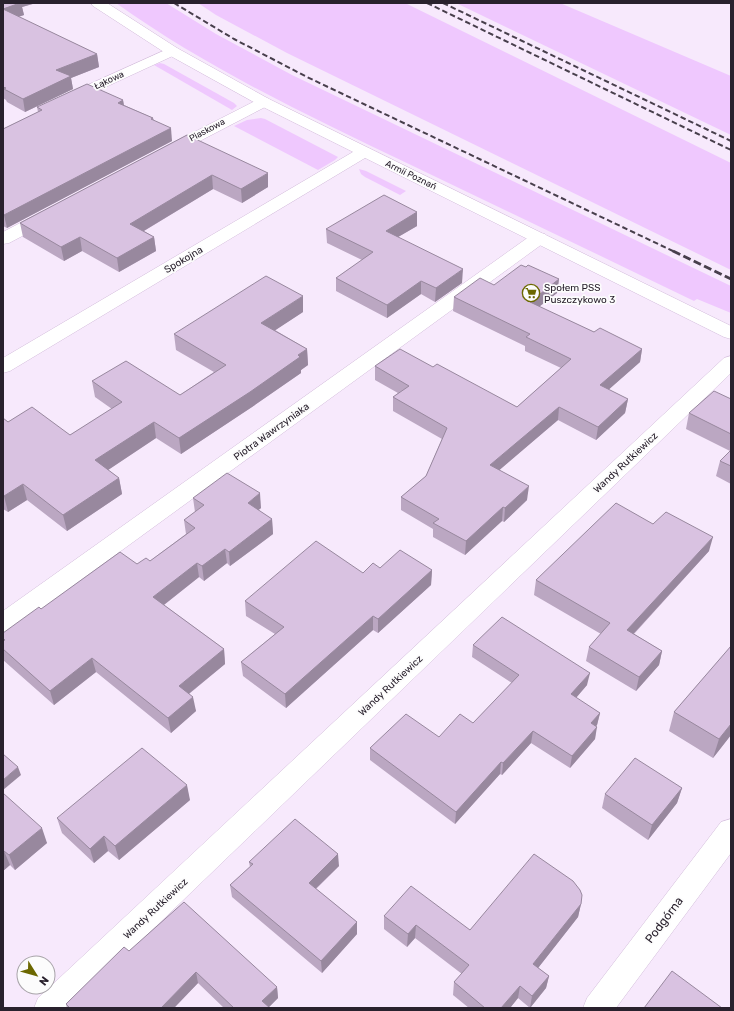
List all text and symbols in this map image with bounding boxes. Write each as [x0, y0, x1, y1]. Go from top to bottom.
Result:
street label: Łąkowa [93, 69, 125, 91]
street label: Piaskowa [187, 116, 227, 144]
street label: Armii Poznań [384, 158, 438, 192]
street label: Spokojna [162, 244, 205, 276]
place label: Społem PSS Puszczykowo 3 [544, 282, 615, 306]
supermarket icon: Społem PSS Puszczykowo 3 [521, 283, 541, 303]
street label: Piotra Wawrzyniaka [232, 400, 312, 463]
street label: Wandy Rutkiewicz [591, 430, 660, 496]
street label: Wandy Rutkiewicz [356, 653, 425, 719]
street label: Wandy Rutkiewicz [121, 876, 190, 942]
street label: Podgórna [642, 894, 686, 946]
north arrow [16, 955, 56, 995]
text: N [36, 974, 51, 988]

